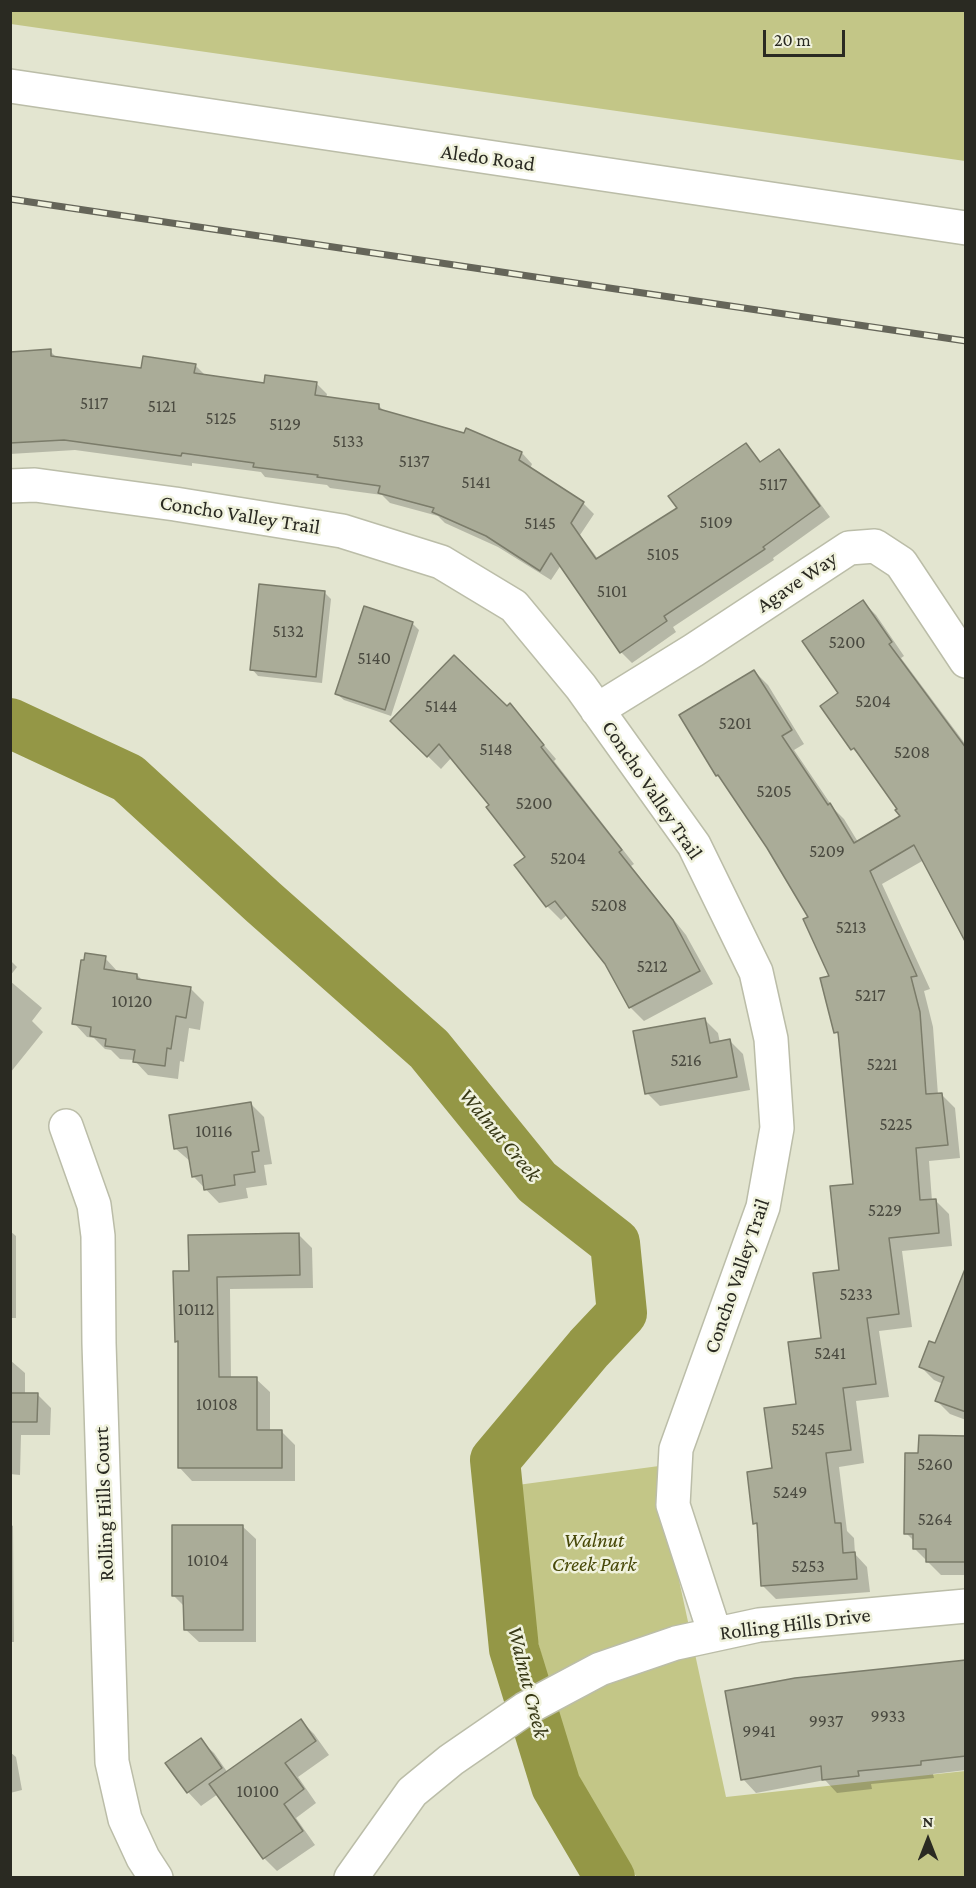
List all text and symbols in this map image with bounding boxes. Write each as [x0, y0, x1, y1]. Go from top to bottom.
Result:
scale bar [766, 18, 848, 56]
text: 20 m [774, 30, 811, 50]
street label: Aledo Road [439, 139, 537, 177]
house number: 5117 [80, 392, 108, 414]
house number: 5121 [148, 395, 176, 417]
house number: 5125 [205, 407, 237, 429]
house number: 5129 [269, 413, 301, 435]
house number: 5133 [332, 430, 364, 452]
house number: 5137 [398, 450, 430, 472]
house number: 5141 [461, 471, 491, 493]
house number: 5117 [759, 473, 787, 495]
street label: Concho Valley Trail [158, 490, 322, 540]
house number: 5109 [699, 511, 733, 533]
house number: 5145 [524, 512, 556, 534]
house number: 5105 [646, 543, 680, 565]
street label: Agave Way [752, 546, 842, 618]
house number: 5101 [597, 580, 627, 602]
house number: 5132 [272, 620, 304, 642]
house number: 5200 [829, 631, 865, 653]
house number: 5140 [357, 647, 391, 669]
house number: 5204 [855, 690, 891, 712]
house number: 5144 [425, 695, 457, 717]
house number: 5201 [719, 712, 751, 734]
street label: Concho Valley Trail [596, 716, 708, 864]
house number: 5148 [479, 738, 513, 760]
house number: 5208 [894, 741, 930, 763]
house number: 5205 [756, 780, 792, 802]
house number: 5200 [516, 792, 552, 814]
house number: 5209 [809, 840, 845, 862]
house number: 5204 [550, 847, 586, 869]
house number: 5208 [591, 894, 627, 916]
house number: 5213 [835, 916, 867, 938]
house number: 5212 [636, 955, 668, 977]
house number: 5217 [855, 984, 885, 1006]
house number: 10120 [112, 990, 152, 1012]
house number: 5216 [670, 1049, 702, 1071]
house number: 5221 [866, 1053, 898, 1075]
water label: Walnut Creek [453, 1083, 547, 1187]
house number: 5225 [879, 1113, 913, 1135]
house number: 10116 [195, 1120, 233, 1142]
street label: Concho Valley Trail [699, 1195, 775, 1357]
house number: 5229 [868, 1199, 902, 1221]
house number: 5233 [839, 1283, 873, 1305]
house number: 10112 [178, 1298, 214, 1320]
house number: 5241 [814, 1342, 846, 1364]
house number: 10108 [196, 1393, 238, 1415]
house number: 5245 [791, 1418, 825, 1440]
street label: Rolling Hills Court [89, 1426, 119, 1582]
house number: 5260 [917, 1453, 953, 1475]
house number: 5249 [773, 1481, 807, 1503]
house number: 5264 [918, 1508, 952, 1530]
park label: Walnut Creek Park [552, 1528, 636, 1578]
house number: 10104 [187, 1549, 229, 1571]
house number: 5253 [791, 1555, 825, 1577]
street label: Rolling Hills Drive [718, 1602, 872, 1646]
water label: Walnut Creek [501, 1623, 555, 1741]
house number: 9933 [870, 1705, 906, 1727]
house number: 9937 [809, 1710, 843, 1732]
house number: 9941 [742, 1720, 776, 1742]
house number: 10100 [237, 1780, 279, 1802]
north arrow [898, 1810, 958, 1870]
text: N [923, 1813, 933, 1830]

